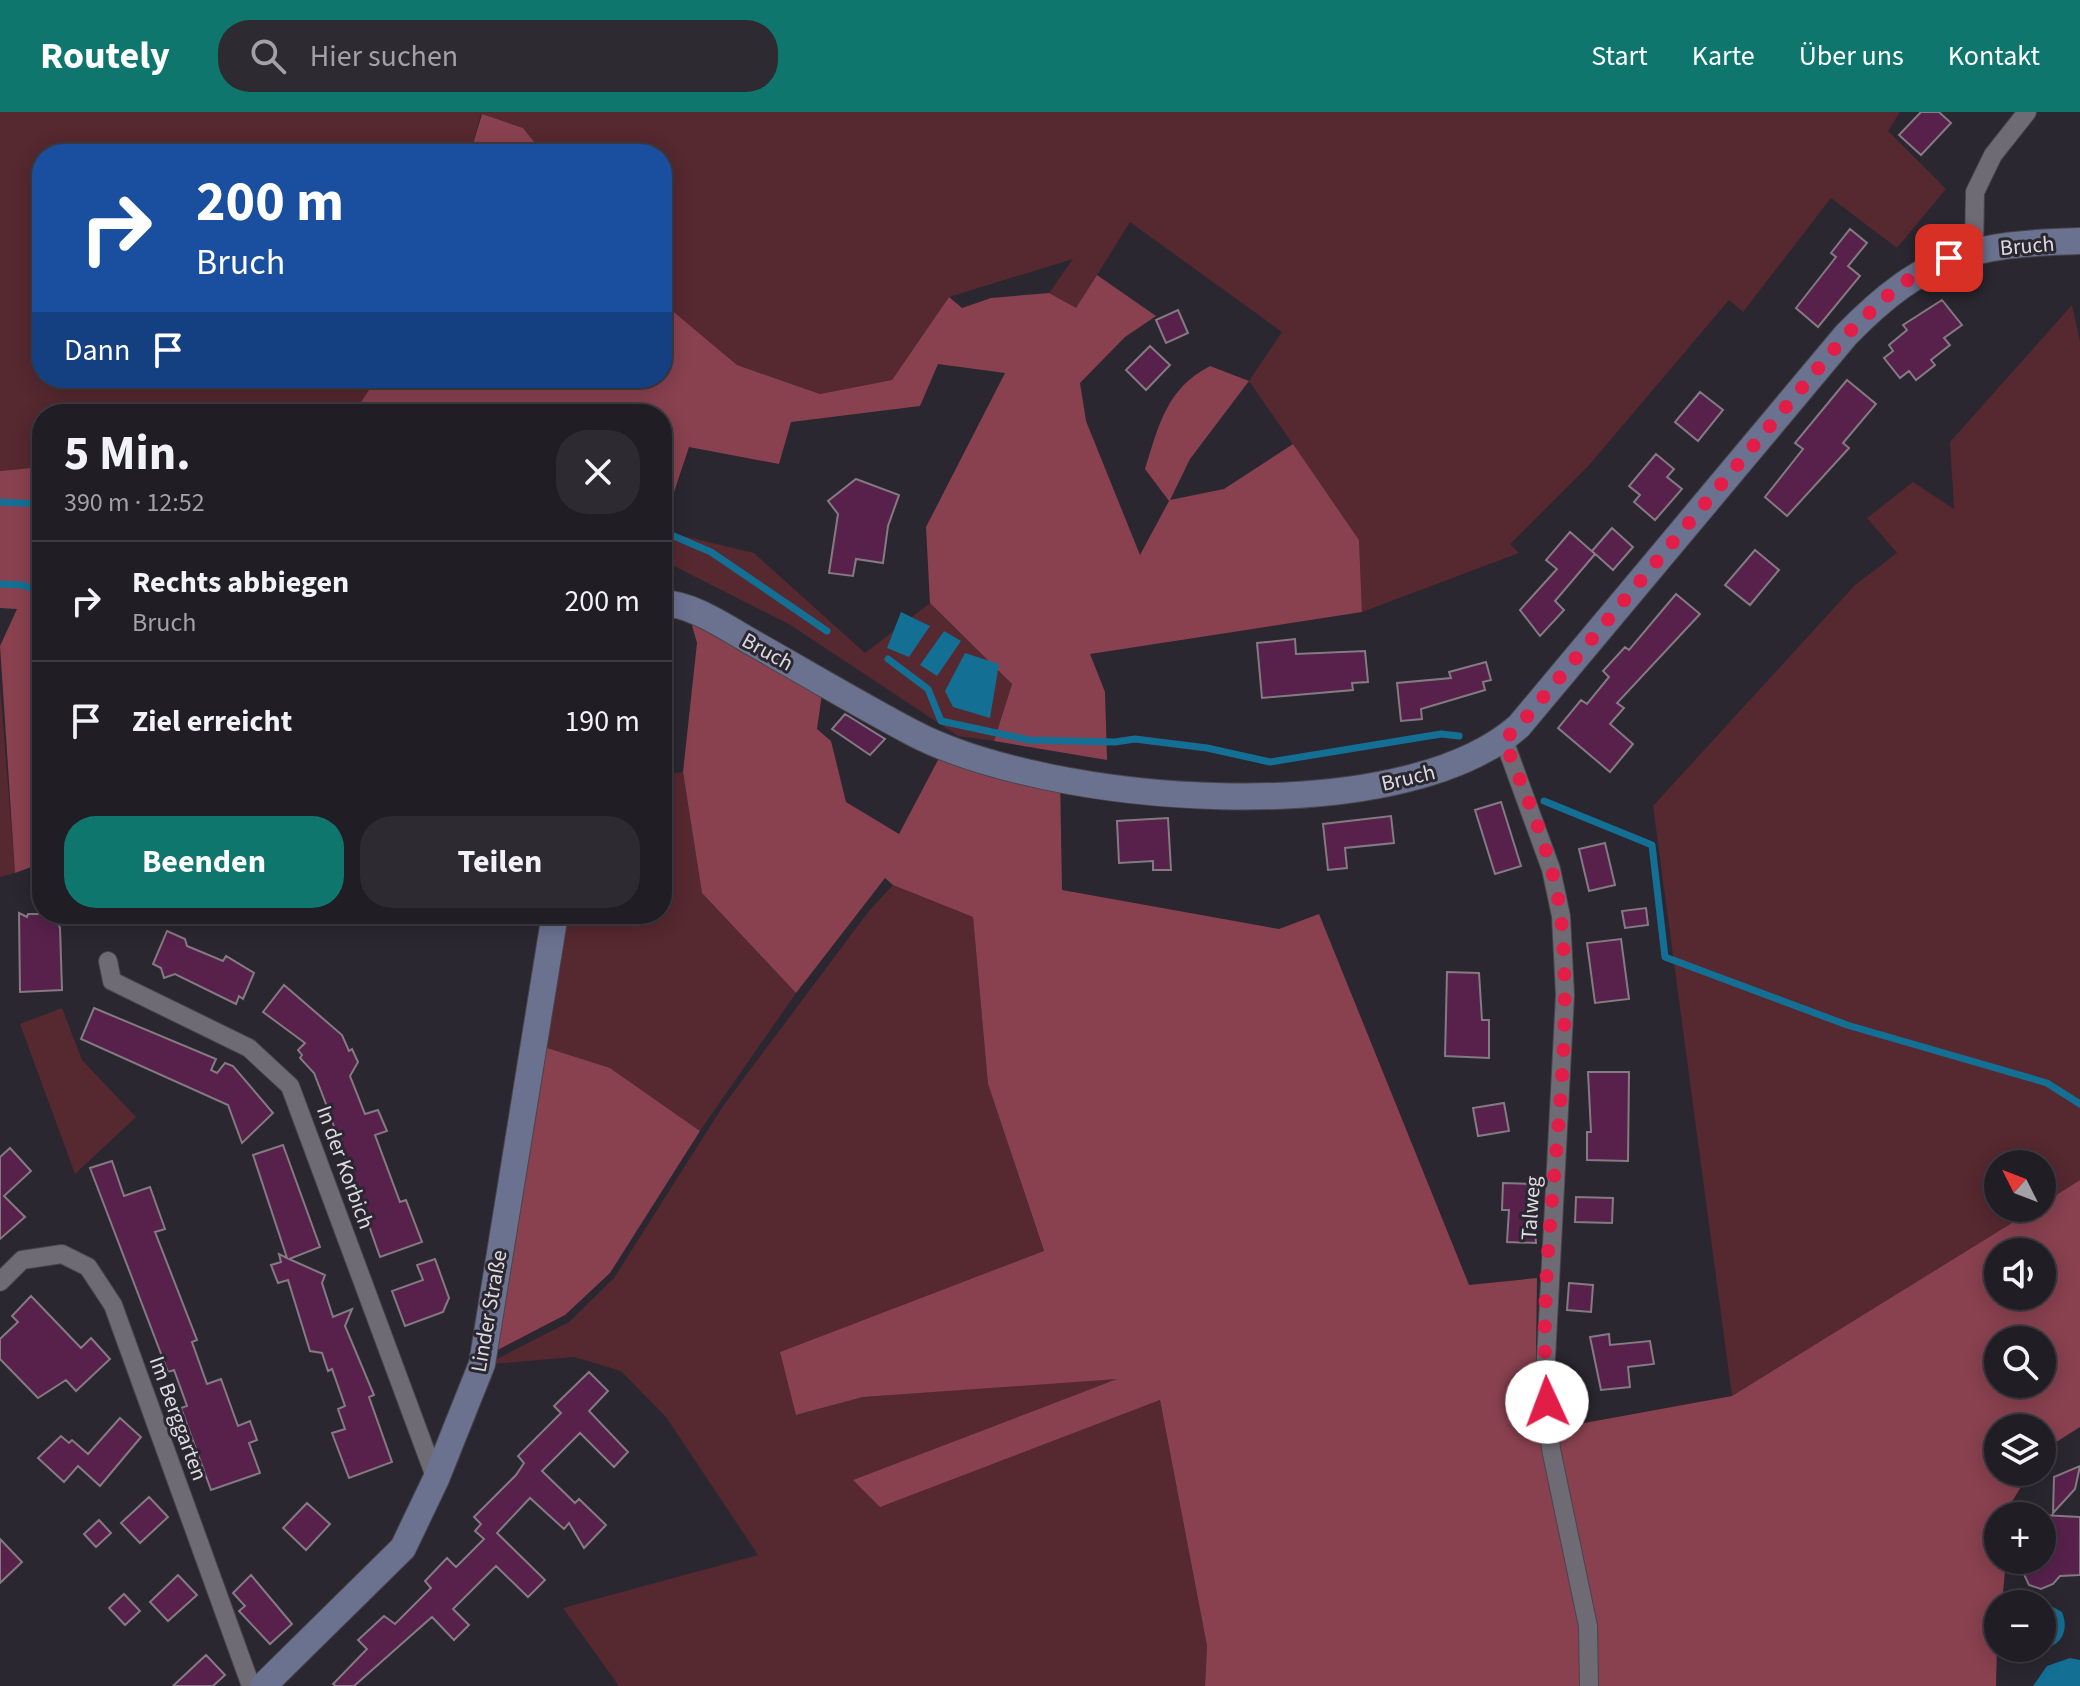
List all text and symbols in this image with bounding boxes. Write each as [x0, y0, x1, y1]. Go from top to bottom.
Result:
search box [218, 20, 778, 92]
text: Routely [40, 29, 170, 83]
icon: search [246, 34, 290, 78]
text: Hier suchen [310, 35, 458, 78]
text: Start [1591, 36, 1648, 76]
text: Karte [1692, 36, 1755, 76]
text: Über uns [1799, 36, 1904, 76]
text: Kontakt [1948, 36, 2040, 76]
text: 200 m [196, 163, 344, 242]
icon: right [64, 176, 168, 280]
pin [1915, 224, 1983, 292]
street label: Bruch [1999, 228, 2056, 264]
icon: arrive [1927, 236, 1971, 280]
text: Bruch [196, 237, 285, 288]
icon: arrive [146, 328, 190, 372]
text: Dann [64, 329, 130, 372]
text: 5 Min. [64, 420, 191, 488]
button: close [556, 430, 640, 514]
text: 390 m · 12:52 [64, 484, 205, 521]
text: Rechts abbiegen [132, 561, 349, 604]
icon: right [64, 579, 108, 623]
text: 200 m [564, 580, 640, 623]
text: Bruch [132, 604, 196, 641]
street label: Bruch [736, 625, 799, 679]
icon: arrive [64, 699, 108, 743]
text: Ziel erreicht [132, 700, 292, 743]
text: 190 m [564, 700, 640, 743]
street label: Bruch [1378, 756, 1438, 800]
button: Beenden [64, 816, 344, 908]
button: Teilen [360, 816, 640, 908]
street label: In der Korbich [308, 1101, 382, 1233]
north arrow [1984, 1150, 2056, 1222]
map controls [1984, 1150, 2056, 1662]
street label: Talweg [1513, 1175, 1549, 1241]
button: sound [1984, 1238, 2056, 1310]
street label: Linder Straße [462, 1247, 516, 1375]
button: search [1984, 1326, 2056, 1398]
street label: Im Berggarten [141, 1352, 215, 1485]
position arrow [1505, 1360, 1589, 1444]
button: layers [1984, 1414, 2056, 1486]
button: + [1984, 1502, 2056, 1574]
button: − [1984, 1590, 2056, 1662]

